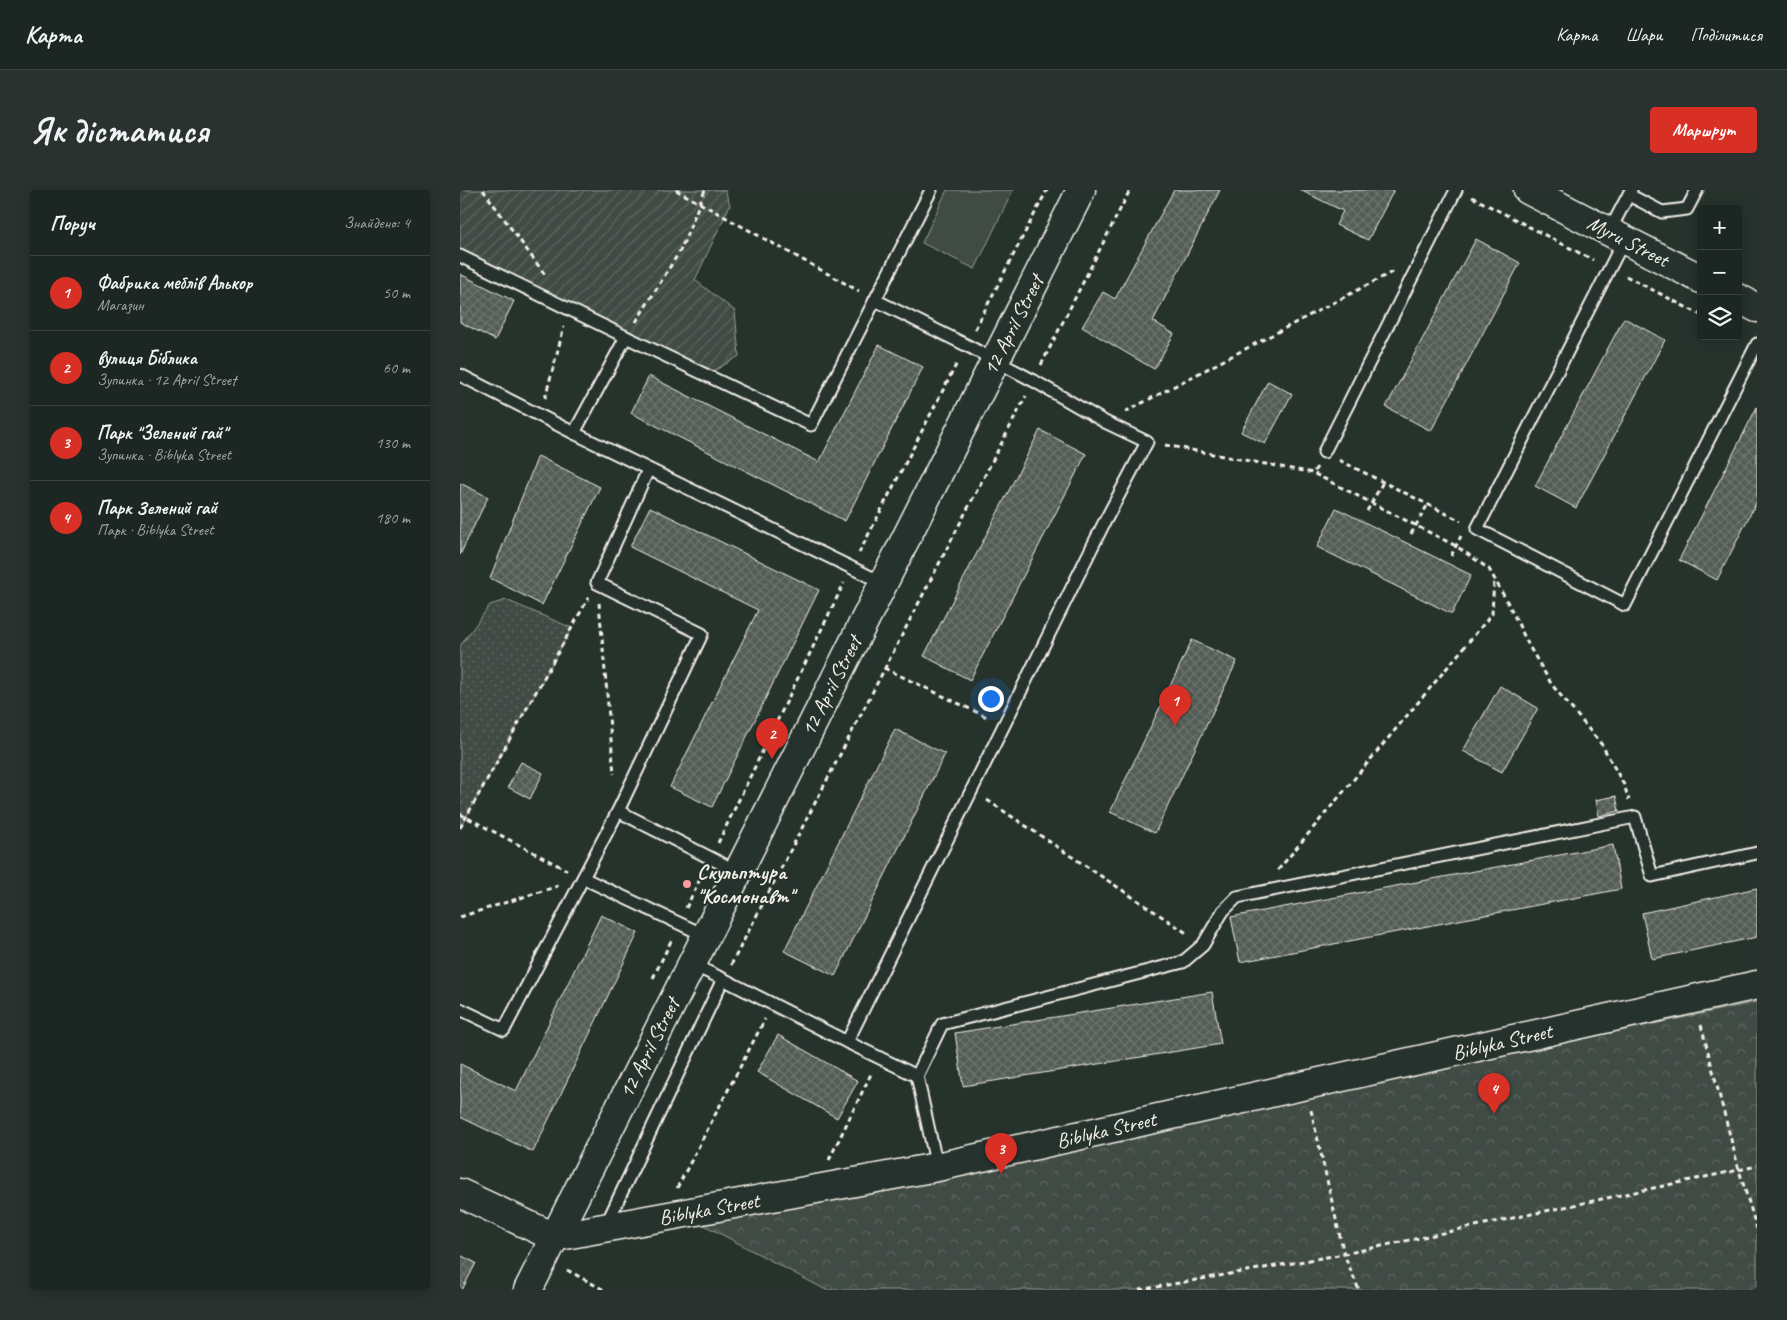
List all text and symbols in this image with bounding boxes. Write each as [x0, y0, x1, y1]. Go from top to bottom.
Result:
text: Карта [25, 20, 82, 50]
text: Карта [1556, 24, 1597, 46]
text: Шари [1625, 24, 1662, 46]
text: Поділитися [1690, 24, 1762, 46]
button: Маршрут [1650, 107, 1757, 153]
text: Як дістатися [30, 108, 208, 153]
map controls [1697, 205, 1742, 340]
button: + [1697, 205, 1742, 250]
street label: Myru Street [1583, 209, 1675, 273]
text: Поруч [50, 210, 95, 236]
text: Знайдено: 4 [344, 213, 410, 233]
button: − [1697, 250, 1742, 295]
street label: 12 April Street [977, 268, 1051, 379]
text: Фабрика меблів Алькор [97, 271, 253, 295]
text: 1 [62, 283, 70, 303]
text: 50 m [383, 283, 410, 303]
text: Магазин [97, 295, 144, 315]
button: layers [1697, 295, 1742, 340]
text: вулиця Біблика [97, 346, 197, 370]
text: 2 [62, 358, 70, 378]
text: 60 m [383, 358, 410, 378]
text: Зупинка · 12 April Street [97, 370, 236, 390]
text: Парк "Зелений гай" [97, 421, 227, 445]
text: 3 [62, 433, 70, 453]
text: 130 m [376, 433, 410, 453]
text: Зупинка · Biblyka Street [97, 445, 231, 465]
text: Парк Зелений гай [97, 496, 217, 520]
text: 4 [62, 508, 70, 528]
text: 180 m [376, 508, 410, 528]
text: Парк · Biblyka Street [97, 520, 214, 540]
street label: 12 April Street [795, 629, 869, 740]
pin: 1 [1159, 685, 1191, 726]
your location [978, 686, 1004, 712]
pin: 2 [756, 718, 788, 759]
place label: Скульптура "Космонавт" [697, 859, 798, 909]
marker: Скульптура "Космонавт" [681, 878, 693, 890]
street label: 12 April Street [613, 991, 687, 1102]
street label: Biblyka Street [1450, 1017, 1556, 1066]
pin: 4 [1478, 1073, 1510, 1114]
street label: Biblyka Street [1054, 1105, 1160, 1154]
pin: 3 [985, 1133, 1017, 1174]
street label: Biblyka Street [657, 1187, 763, 1231]

